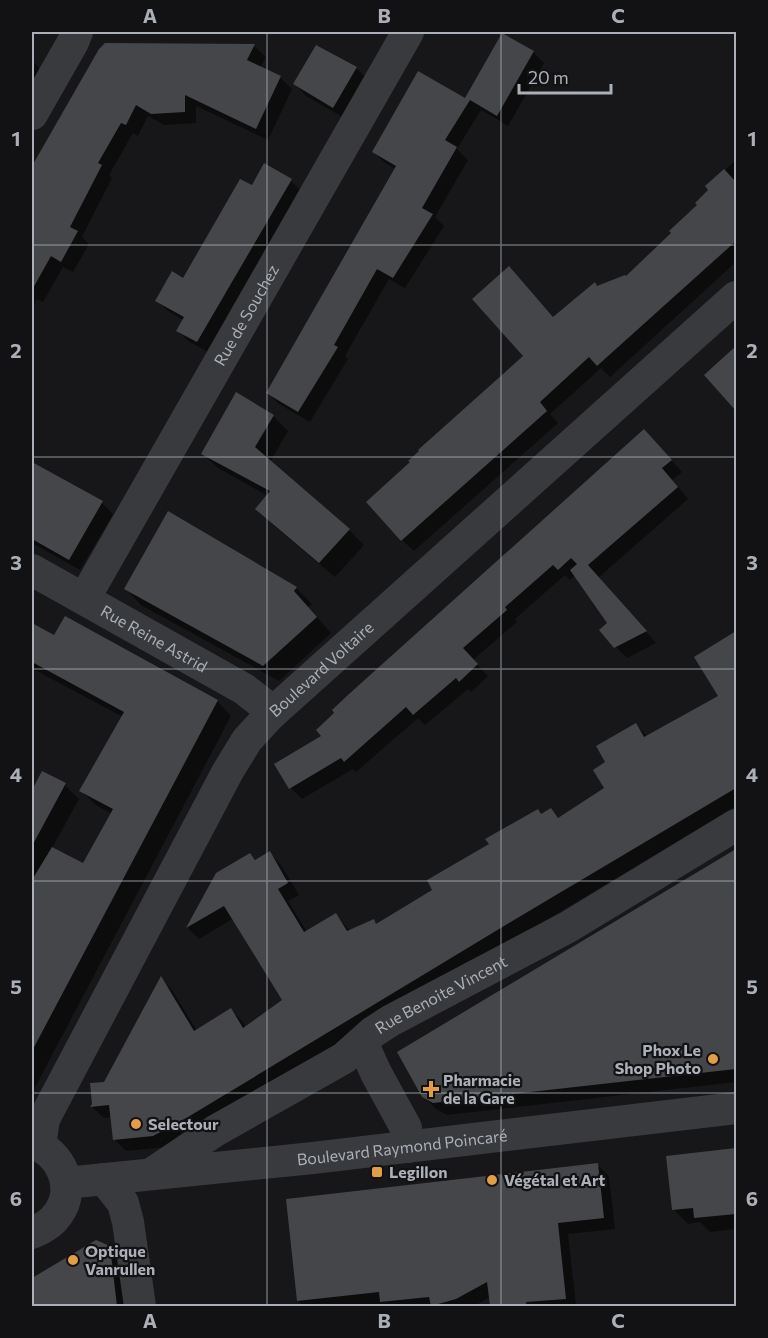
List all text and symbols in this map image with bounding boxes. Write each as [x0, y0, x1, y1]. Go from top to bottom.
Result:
text: A [143, 3, 157, 27]
text: B [377, 3, 391, 27]
text: C [611, 3, 625, 27]
scale bar [519, 57, 610, 95]
text: 20 m [528, 66, 569, 88]
text: 1 [11, 126, 21, 150]
text: 1 [747, 126, 757, 150]
street label: Rue de Souchez [209, 261, 282, 369]
text: 2 [10, 338, 22, 362]
text: 2 [746, 338, 758, 362]
text: 3 [10, 550, 22, 574]
text: 3 [746, 550, 758, 574]
street label: Rue Reine Astrid [98, 601, 211, 676]
street label: Boulevard Voltaire [265, 617, 377, 720]
text: 4 [10, 762, 22, 786]
text: 4 [746, 762, 758, 786]
street label: Rue Benoite Vincent [371, 951, 510, 1037]
text: 5 [10, 974, 22, 998]
text: 5 [746, 974, 758, 998]
place label: Phox Le Shop Photo [615, 1040, 701, 1077]
marker: Phox Le Shop Photo [706, 1052, 720, 1066]
place label: Pharmacie de la Gare [443, 1070, 521, 1107]
marker: Pharmacie de la Gare [424, 1082, 438, 1096]
place label: Selectour [148, 1114, 219, 1133]
marker: Selectour [129, 1117, 143, 1131]
street label: Boulevard Raymond Poincaré [296, 1125, 508, 1169]
place label: Legillon [389, 1162, 448, 1181]
marker: Legillon [370, 1165, 384, 1179]
place label: Végétal et Art [504, 1170, 606, 1189]
marker: Végétal et Art [485, 1173, 499, 1187]
text: 6 [10, 1186, 22, 1210]
text: 6 [746, 1186, 758, 1210]
place label: Optique Vanrullen [85, 1241, 155, 1278]
marker: Optique Vanrullen [66, 1253, 80, 1267]
text: A [143, 1308, 157, 1332]
text: B [377, 1308, 391, 1332]
text: C [611, 1308, 625, 1332]

